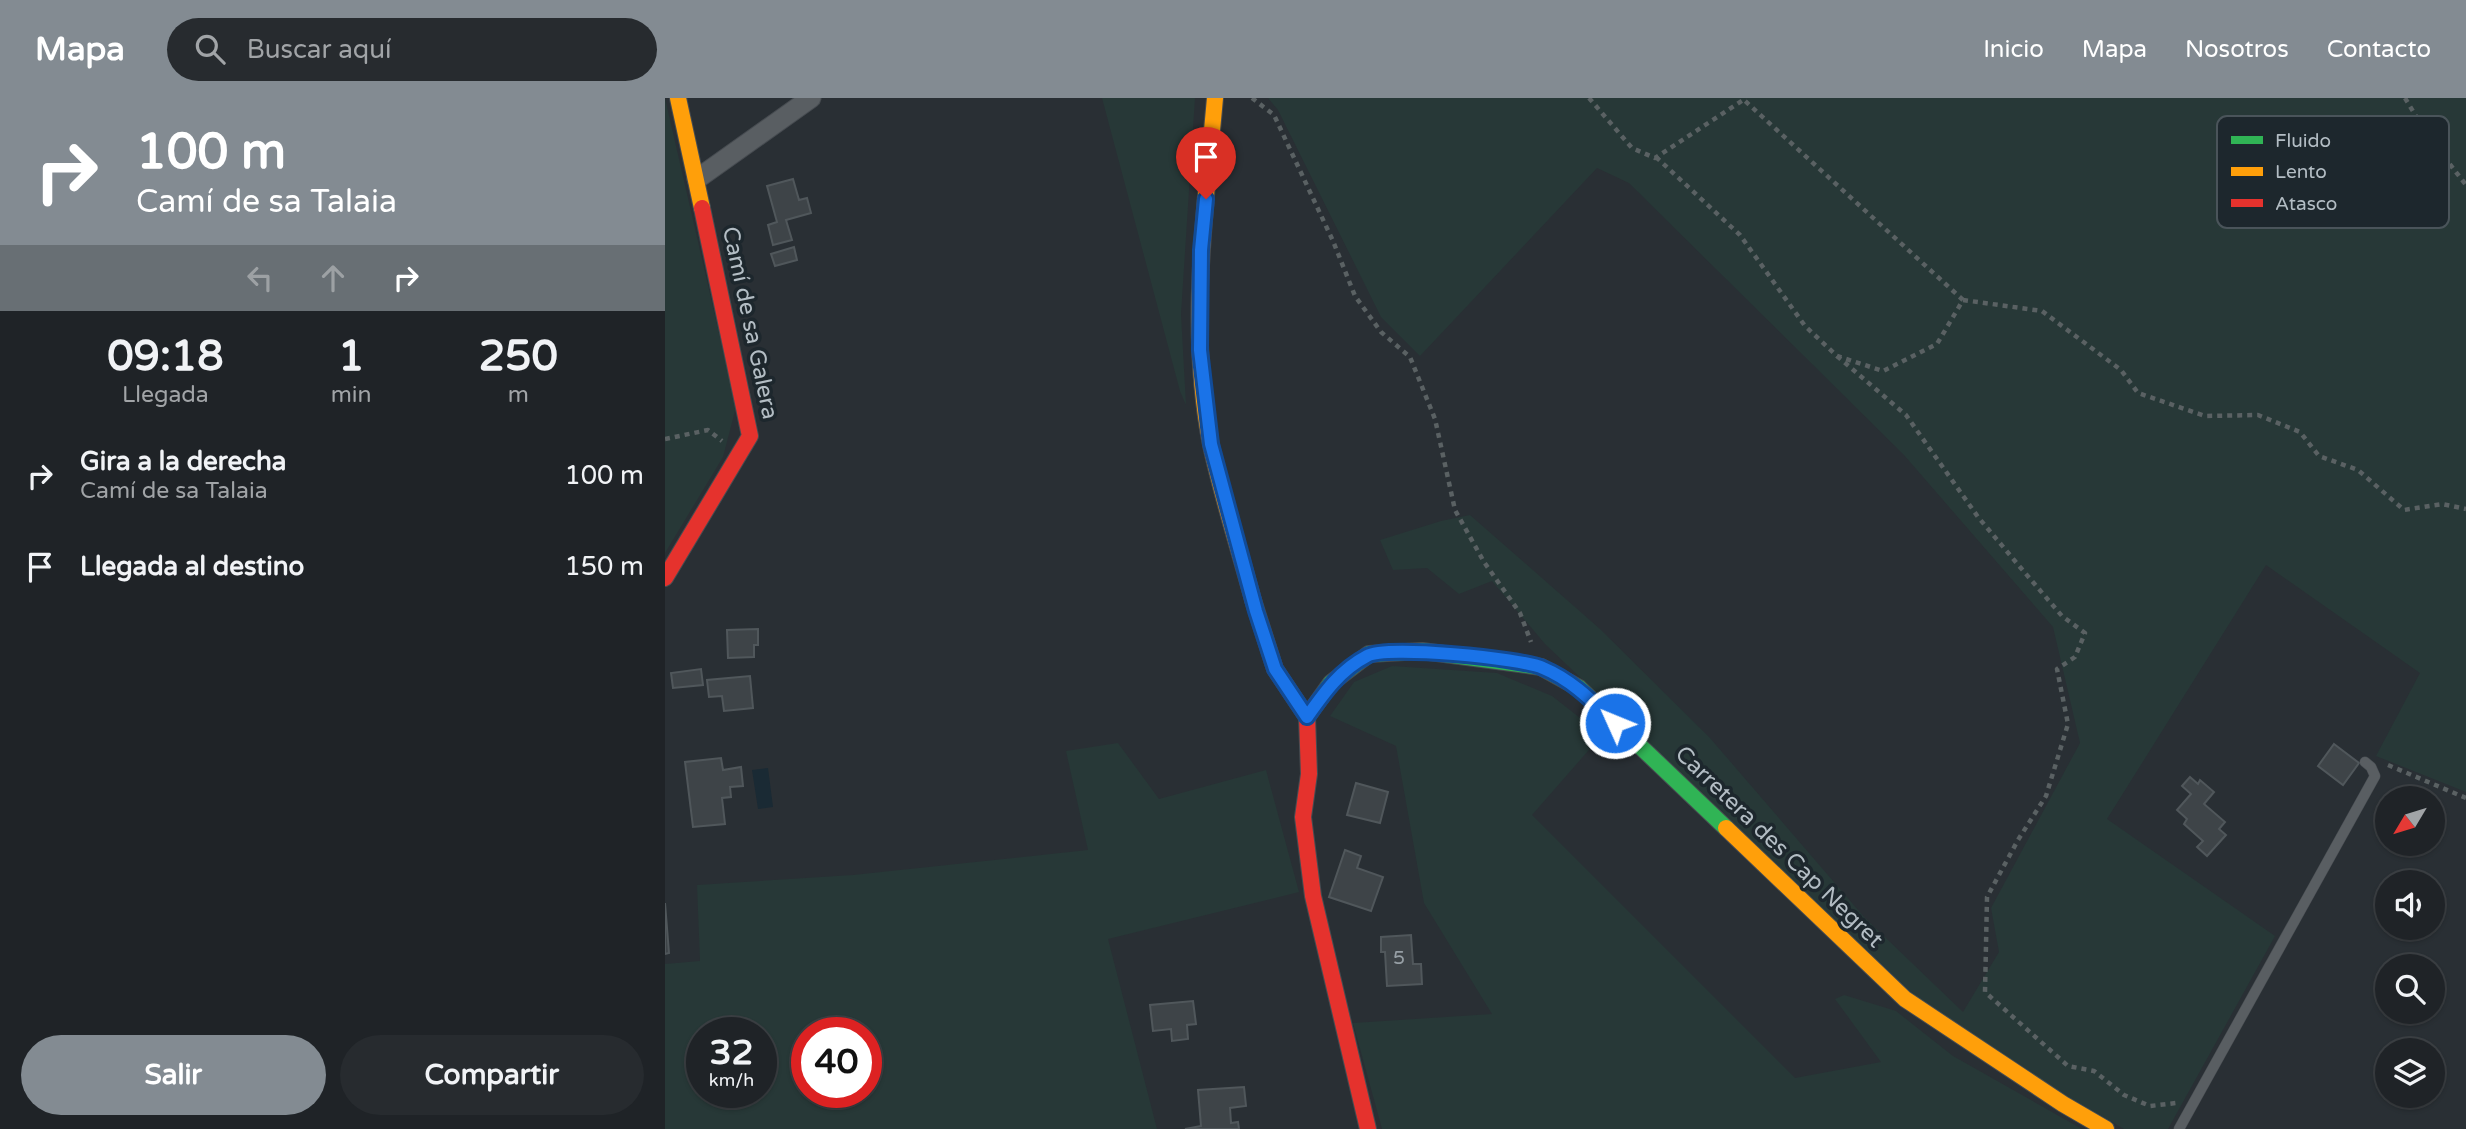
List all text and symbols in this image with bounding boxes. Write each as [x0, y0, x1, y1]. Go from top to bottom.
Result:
search box [167, 18, 657, 81]
text: Mapa [35, 30, 125, 69]
icon: search [191, 30, 229, 68]
text: Buscar aquí [247, 34, 391, 65]
text: Inicio [1983, 35, 2044, 64]
text: Mapa [2082, 35, 2147, 64]
text: Nosotros [2185, 35, 2289, 64]
text: Contacto [2327, 35, 2431, 64]
legend [2217, 116, 2449, 228]
text: 100 m [136, 123, 286, 182]
icon: right [21, 126, 112, 217]
pin [1176, 127, 1236, 199]
text: Fluido [2275, 130, 2331, 152]
icon: arrive [1187, 138, 1225, 176]
text: Lento [2275, 161, 2327, 183]
text: Camí de sa Talaia [136, 183, 397, 221]
text: Atasco [2275, 193, 2337, 215]
street label: Camí de sa Galera [716, 224, 784, 422]
icon: left [241, 259, 279, 297]
icon: ahead [314, 259, 352, 297]
icon: right [387, 259, 425, 297]
text: 09:18 [107, 331, 224, 382]
text: 1 [338, 331, 364, 382]
text: 250 [479, 331, 558, 382]
text: Llegada [122, 381, 209, 409]
text: min [331, 381, 372, 409]
text: m [508, 381, 529, 409]
text: Gira a la derecha [80, 446, 286, 477]
icon: right [21, 457, 59, 495]
text: 100 m [564, 460, 644, 491]
text: Camí de sa Talaia [80, 477, 268, 505]
icon: arrive [21, 548, 59, 586]
text: Llegada al destino [80, 551, 304, 582]
text: 150 m [564, 551, 644, 582]
position arrow [1578, 686, 1652, 760]
street label: Carretera des Cap Negret [1669, 740, 1889, 954]
north arrow [2375, 786, 2445, 856]
map controls [2375, 786, 2445, 1108]
button: sound [2375, 870, 2445, 940]
house number: 5 [1393, 947, 1405, 969]
button: search [2375, 954, 2445, 1024]
speed limit sign: 40 [791, 1017, 882, 1108]
text: 32 [710, 1032, 753, 1074]
button: Salir [21, 1035, 326, 1115]
button: Compartir [340, 1035, 644, 1115]
button: layers [2375, 1038, 2445, 1108]
text: km/h [709, 1069, 754, 1091]

